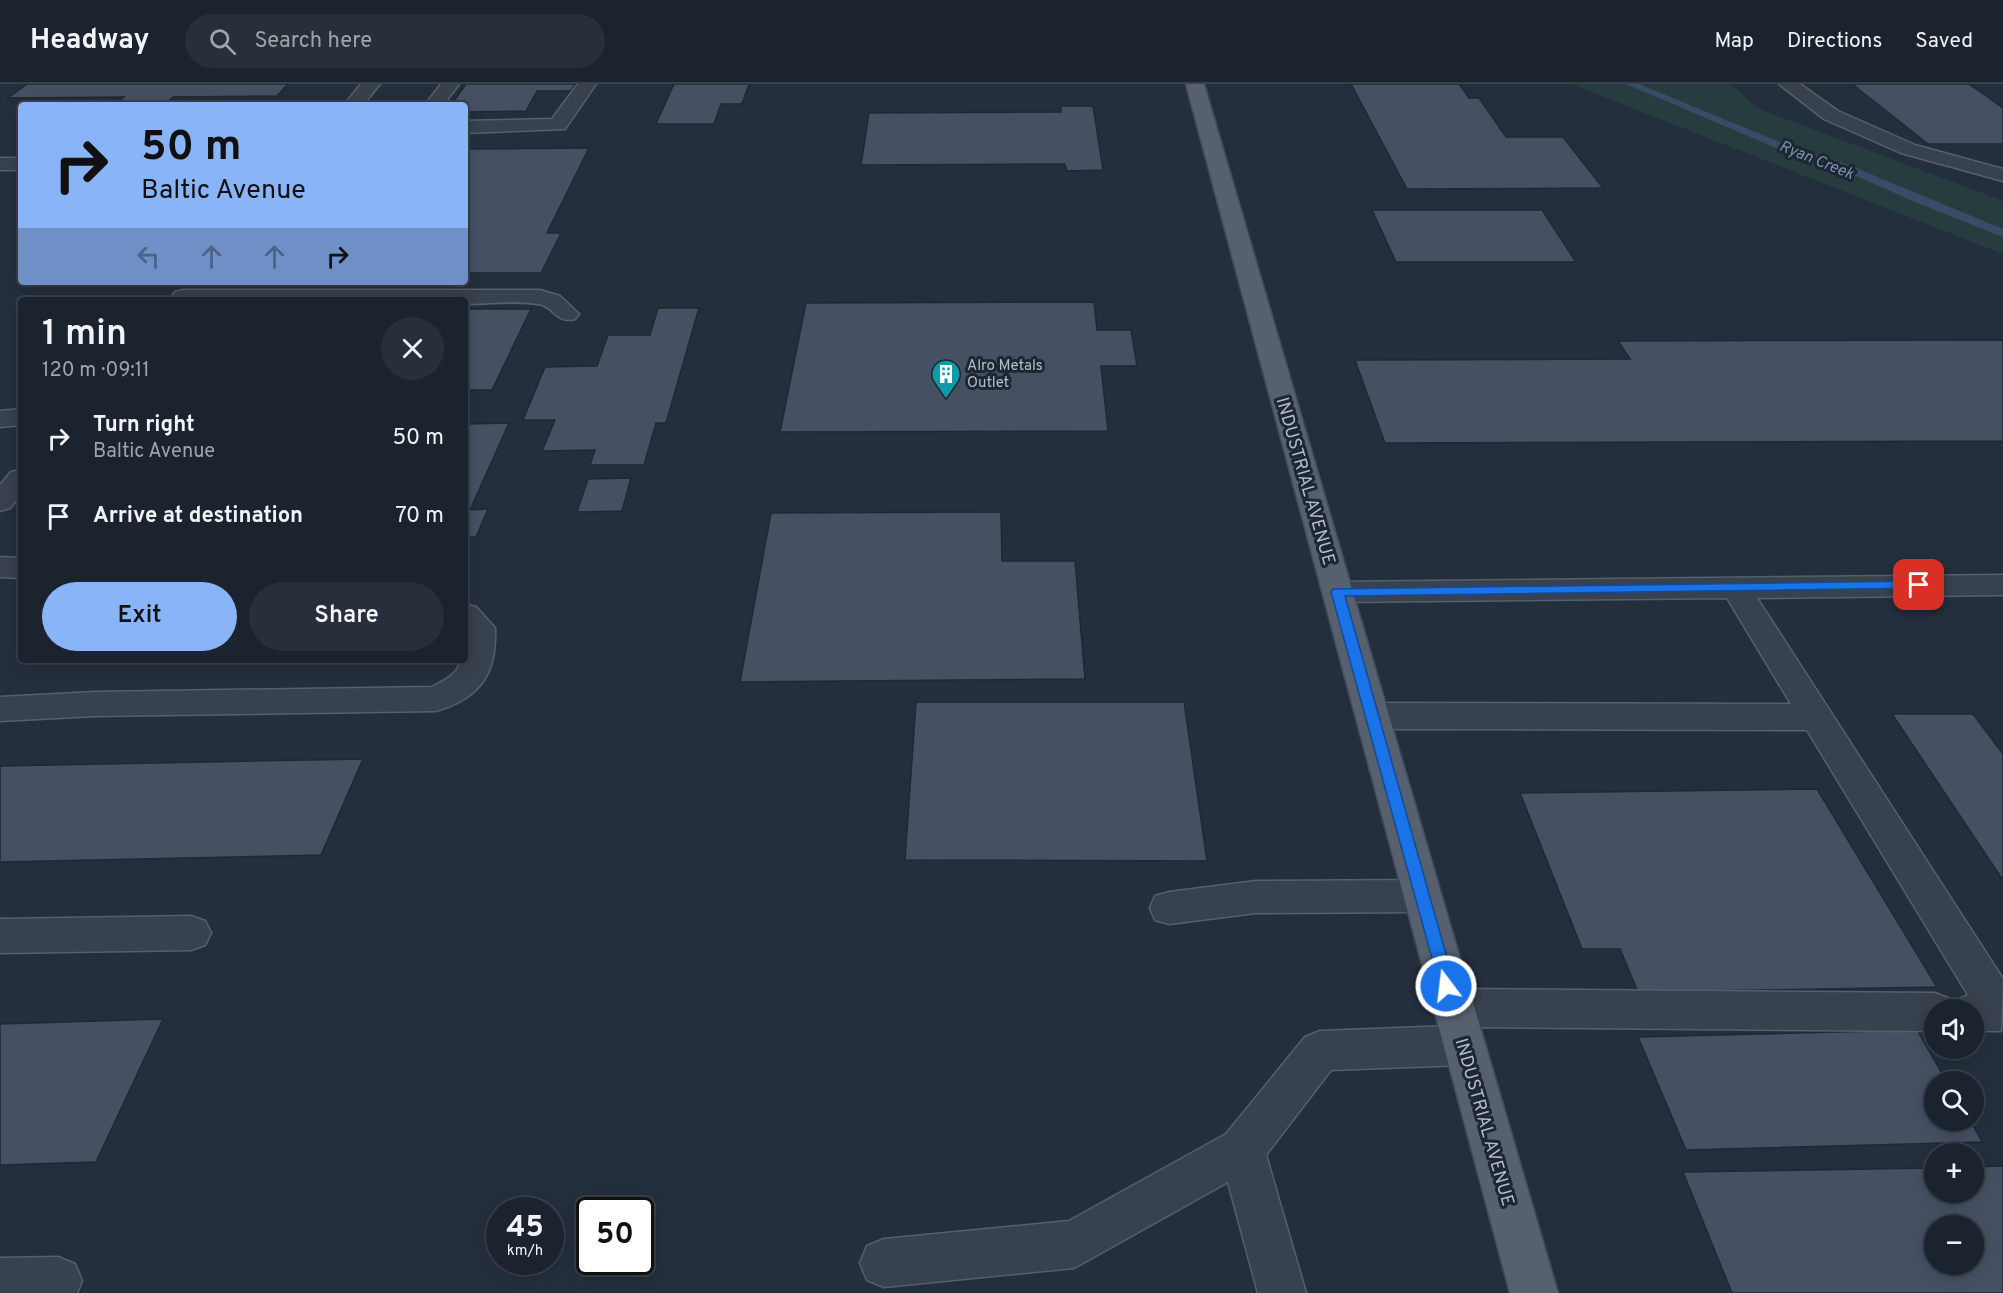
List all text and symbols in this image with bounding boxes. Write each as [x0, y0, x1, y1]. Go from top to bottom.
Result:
search box [185, 14, 605, 68]
text: Headway [30, 23, 149, 59]
icon: search [206, 25, 239, 58]
text: Search here [254, 28, 372, 55]
text: Map [1714, 28, 1754, 55]
text: Directions [1787, 28, 1882, 55]
text: Saved [1915, 28, 1973, 55]
text: 50 m [141, 122, 242, 175]
icon: right [42, 126, 120, 204]
water label: Ryan Creek [1776, 137, 1857, 185]
text: Baltic Avenue [141, 174, 306, 208]
icon: left [132, 240, 165, 273]
icon: ahead [195, 240, 228, 273]
icon: ahead [258, 240, 291, 273]
icon: right [321, 240, 354, 273]
text: 1 min [42, 312, 127, 358]
button: close [381, 317, 444, 380]
place label: Alro Metals Outlet [967, 357, 1043, 393]
text: 120 m · 09:11 [42, 358, 150, 384]
building icon: Alro Metals Outlet [930, 358, 962, 400]
street label: INDUSTRIAL AVENUE [1270, 395, 1340, 568]
text: Turn right [93, 412, 195, 439]
icon: right [42, 422, 75, 455]
text: 50 m [392, 425, 444, 452]
text: Baltic Avenue [93, 439, 215, 465]
icon: arrive [42, 500, 75, 533]
text: Arrive at destination [93, 503, 303, 530]
text: 70 m [395, 503, 444, 530]
pin [1893, 559, 1944, 610]
icon: arrive [1902, 568, 1935, 601]
button: Exit [42, 582, 237, 651]
button: Share [249, 582, 444, 651]
position arrow [1414, 954, 1478, 1018]
map controls [1924, 999, 1984, 1275]
button: sound [1924, 999, 1984, 1059]
street label: INDUSTRIAL AVENUE [1449, 1036, 1519, 1209]
button: search [1924, 1071, 1984, 1131]
button: + [1924, 1143, 1984, 1203]
speed limit sign: 50 [576, 1197, 654, 1275]
text: 45 [506, 1210, 544, 1247]
button: − [1924, 1215, 1984, 1275]
text: km/h [507, 1242, 543, 1261]

